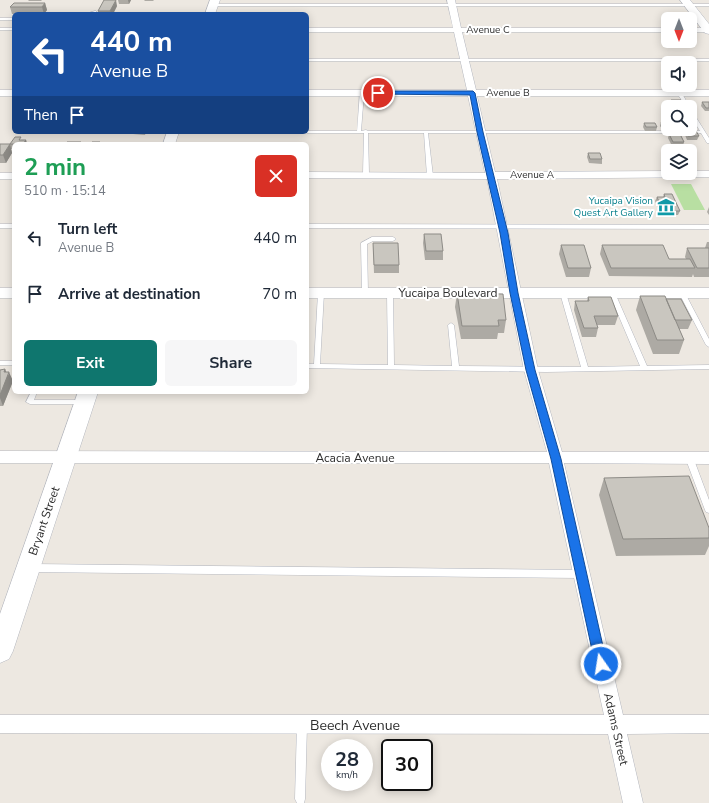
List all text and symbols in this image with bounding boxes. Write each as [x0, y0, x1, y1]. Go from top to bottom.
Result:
north arrow [661, 12, 697, 48]
map controls [661, 12, 697, 180]
text: 440 m [90, 23, 173, 61]
street label: Avenue C [466, 23, 510, 37]
icon: left [24, 28, 76, 80]
button: sound [661, 56, 697, 92]
text: Avenue B [90, 59, 168, 83]
pin [361, 76, 395, 110]
icon: arrive [367, 82, 389, 104]
street label: Avenue B [486, 86, 530, 100]
button: search [661, 100, 697, 136]
icon: arrive [66, 104, 88, 126]
text: Then [24, 105, 58, 125]
button: layers [661, 144, 697, 180]
text: 2 min [24, 151, 86, 183]
button: close [255, 155, 297, 197]
street label: Avenue A [510, 168, 555, 182]
text: 510 m · 15:14 [24, 182, 106, 200]
place label: Yucaipa Vision Quest Art Gallery [574, 194, 654, 220]
museum icon: Yucaipa Vision Quest Art Gallery [656, 197, 676, 217]
text: Turn left [58, 219, 117, 239]
icon: left [24, 227, 46, 249]
text: 440 m [253, 228, 297, 248]
text: Avenue B [58, 239, 114, 257]
icon: arrive [24, 283, 46, 305]
text: Arrive at destination [58, 284, 201, 304]
text: 70 m [262, 284, 297, 304]
street label: Yucaipa Boulevard [397, 285, 498, 301]
button: Exit [24, 340, 157, 386]
button: Share [165, 340, 297, 386]
street label: Acacia Avenue [315, 450, 395, 466]
street label: Bryant Street [25, 484, 64, 558]
position arrow [580, 643, 622, 685]
street label: Adams Street [600, 691, 632, 768]
street label: Beech Avenue [310, 716, 400, 735]
speed limit sign: 30 [381, 739, 433, 791]
text: 28 [335, 746, 359, 773]
text: km/h [336, 768, 358, 782]

